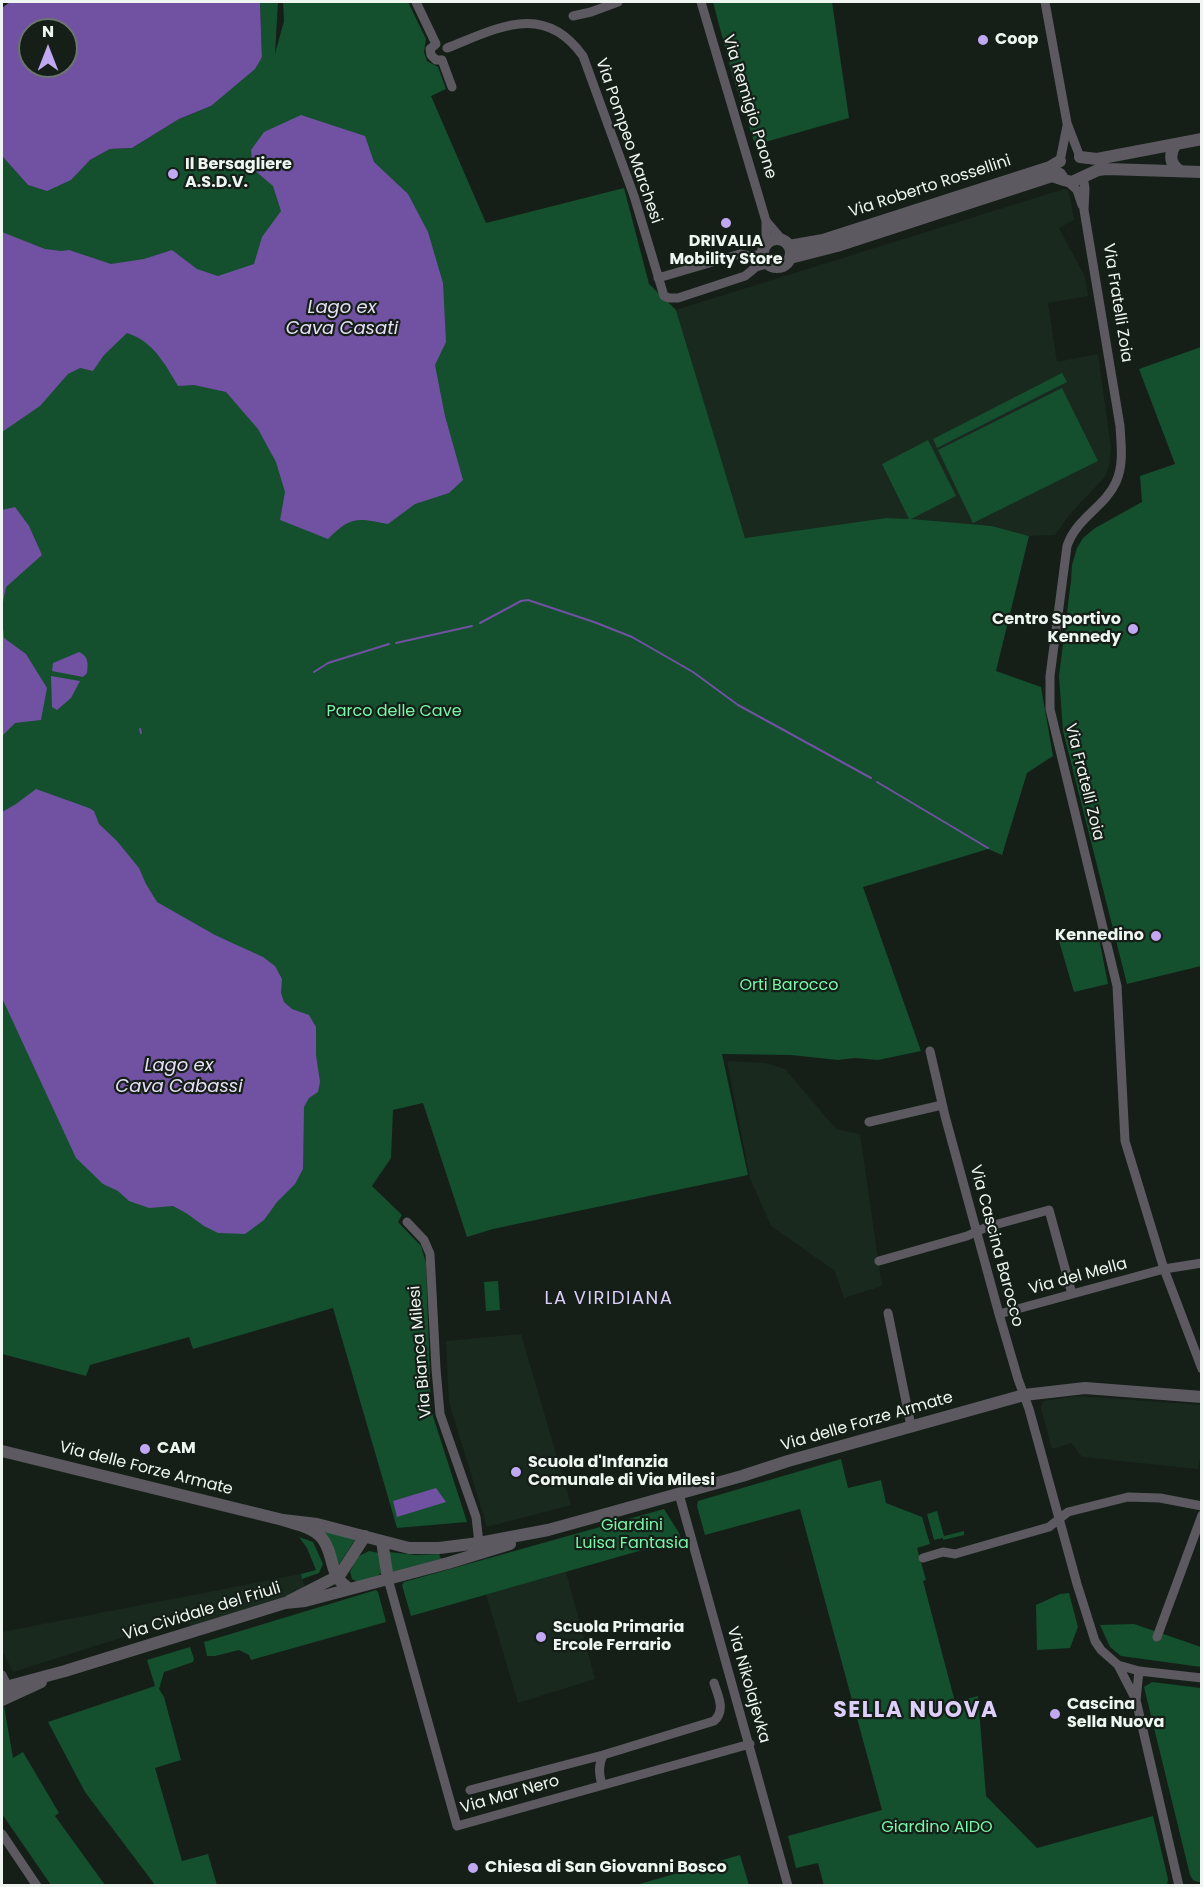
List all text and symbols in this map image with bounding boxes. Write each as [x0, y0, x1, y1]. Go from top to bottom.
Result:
north arrow [18, 18, 78, 78]
text: N [42, 20, 54, 43]
place label: Coop [995, 30, 1038, 50]
street label: Via Remigio Paone [718, 33, 780, 181]
marker: Coop [976, 33, 990, 47]
street label: Via Pompeo Marchesi [591, 56, 665, 226]
street label: Via Roberto Rossellini [846, 152, 1014, 222]
place label: Il Bersagliere A.S.D.V. [185, 155, 292, 193]
marker: Il Bersagliere A.S.D.V. [166, 167, 180, 181]
marker: DRIVALIA Mobility Store [719, 216, 733, 230]
place label: DRIVALIA Mobility Store [669, 232, 783, 270]
street label: Via Fratelli Zoia [1098, 242, 1136, 364]
water label: Lago ex Cava Casati [286, 297, 398, 340]
place label: Centro Sportivo Kennedy [992, 610, 1121, 648]
marker: Centro Sportivo Kennedy [1126, 622, 1140, 636]
park label: Parco delle Cave [326, 702, 462, 722]
street label: Via Fratelli Zoia [1060, 721, 1108, 843]
place label: Kennedino [1055, 926, 1144, 946]
marker: Kennedino [1149, 929, 1163, 943]
park label: Orti Barocco [739, 976, 839, 996]
water label: Lago ex Cava Cabassi [115, 1055, 243, 1098]
street label: Via Cascina Barocco [965, 1163, 1027, 1329]
street label: Via del Mella [1027, 1255, 1129, 1299]
street label: Via Bianca Milesi [406, 1285, 436, 1419]
district label: LA VIRIDIANA [545, 1288, 673, 1310]
street label: Via delle Forze Armate [779, 1388, 955, 1456]
street label: Via delle Forze Armate [57, 1438, 235, 1500]
place label: CAM [157, 1439, 196, 1459]
marker: CAM [138, 1442, 152, 1456]
place label: Scuola d'Infanzia Comunale di Via Milesi [528, 1453, 715, 1491]
marker: Scuola d'Infanzia Comunale di Via Milesi [509, 1465, 523, 1479]
park label: Giardini Luisa Fantasia [575, 1516, 689, 1554]
street label: Via Cividale del Friuli [121, 1579, 283, 1645]
place label: Scuola Primaria Ercole Ferrario [553, 1618, 684, 1656]
street label: Via Nikolajevka [722, 1625, 774, 1745]
marker: Scuola Primaria Ercole Ferrario [534, 1630, 548, 1644]
place label: Cascina Sella Nuova [1067, 1695, 1164, 1733]
district label: SELLA NUOVA [833, 1698, 999, 1724]
marker: Cascina Sella Nuova [1048, 1707, 1062, 1721]
street label: Via Mar Nero [458, 1772, 562, 1818]
park label: Giardino AIDO [881, 1818, 993, 1838]
place label: Chiesa di San Giovanni Bosco [485, 1858, 727, 1878]
marker: Chiesa di San Giovanni Bosco [466, 1861, 480, 1875]

